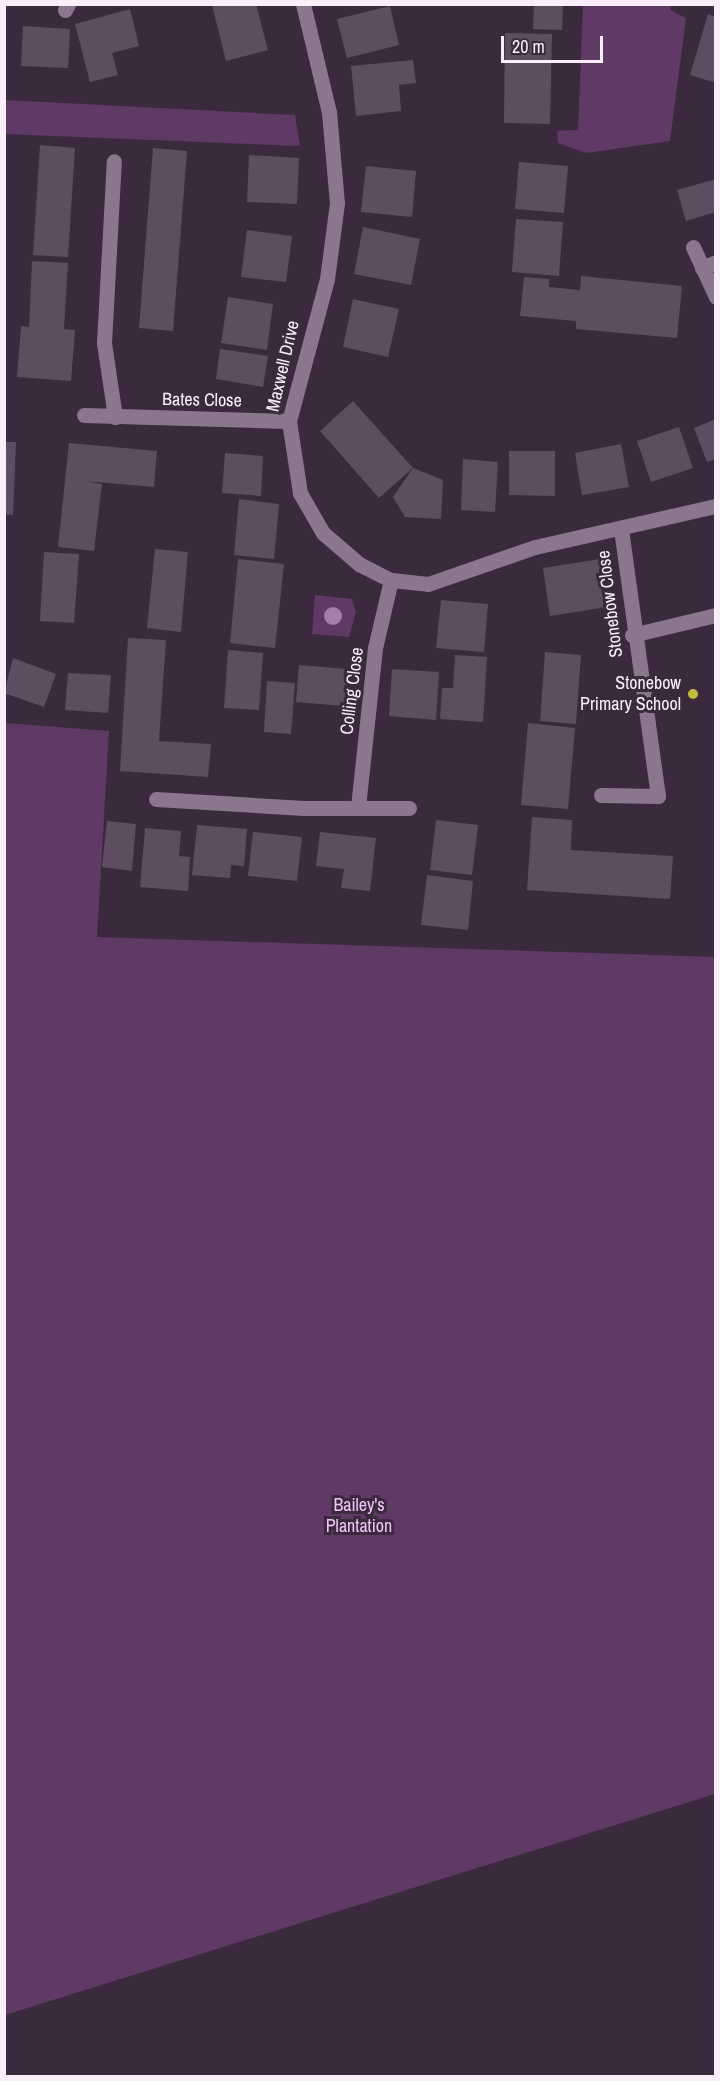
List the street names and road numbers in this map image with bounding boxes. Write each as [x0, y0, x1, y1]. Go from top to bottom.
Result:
street label: Maxwell Drive [262, 318, 304, 414]
street label: Bates Close [162, 389, 242, 411]
street label: Stonebow Close [593, 549, 627, 659]
street label: Colling Close [336, 646, 368, 736]

